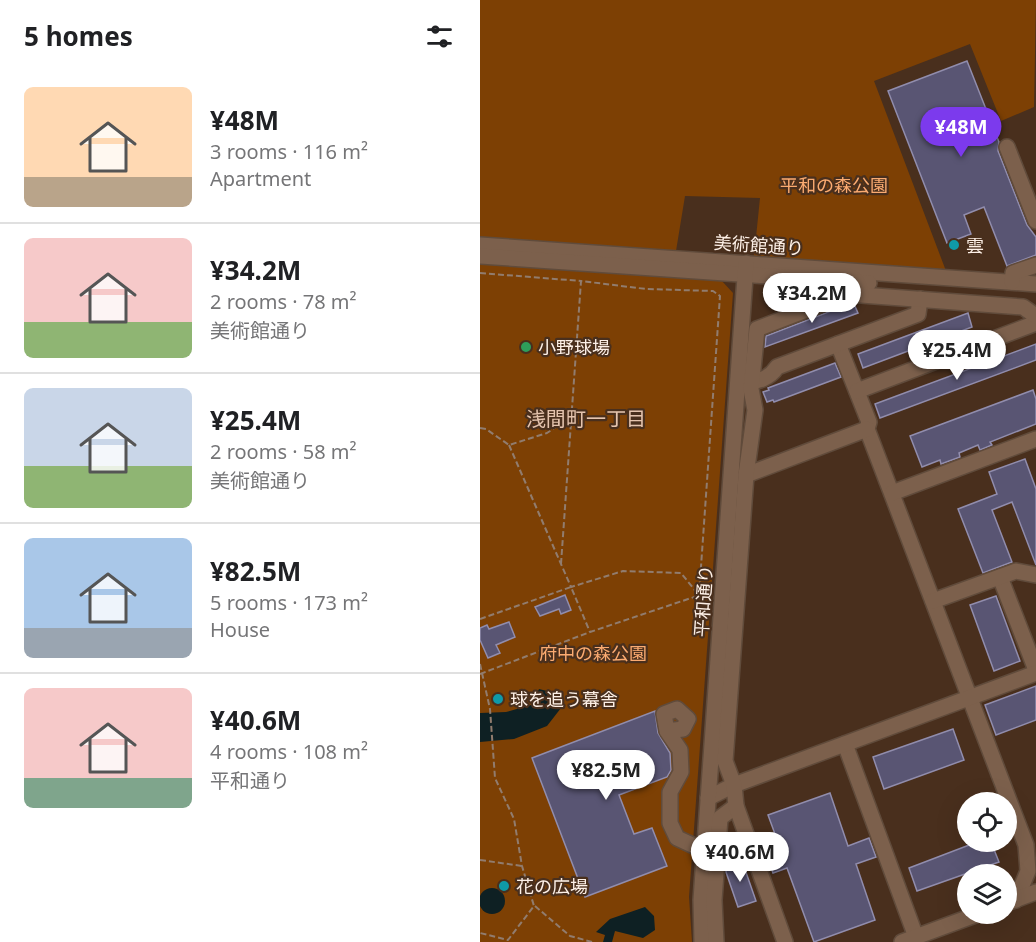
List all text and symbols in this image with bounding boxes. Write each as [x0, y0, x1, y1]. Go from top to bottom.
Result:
text: 5 homes [24, 18, 133, 54]
icon: filters [423, 20, 456, 53]
text: ¥48M [210, 102, 279, 138]
pin: ¥48M [925, 107, 997, 158]
icon: home [72, 111, 144, 183]
text: ¥48M [934, 113, 988, 140]
text: 3 rooms · 116 m² [210, 138, 368, 165]
text: Apartment [210, 165, 311, 192]
park label: 平和の森公園 [780, 173, 888, 197]
street label: 美術館通り [713, 230, 805, 260]
place label: 雲 [966, 233, 984, 257]
marker: 雲 [947, 238, 961, 252]
text: ¥34.2M [210, 252, 301, 288]
icon: home [72, 262, 144, 334]
pin: ¥34.2M [763, 273, 861, 324]
text: ¥34.2M [777, 279, 847, 306]
text: 2 rooms · 78 m² [210, 288, 357, 315]
text: 美術館通り [210, 317, 310, 344]
pin: ¥25.4M [908, 330, 1006, 381]
place label: 小野球場 [538, 335, 610, 359]
text: ¥25.4M [922, 336, 992, 363]
marker: 小野球場 [519, 340, 533, 354]
text: ¥25.4M [210, 402, 301, 438]
district label: 浅間町一丁目 [526, 405, 646, 432]
icon: home [72, 412, 144, 484]
text: 2 rooms · 58 m² [210, 438, 357, 465]
text: 美術館通り [210, 467, 310, 494]
text: ¥82.5M [210, 553, 301, 589]
icon: home [72, 562, 144, 634]
street label: 平和通り [689, 564, 717, 638]
text: 5 rooms · 173 m² [210, 589, 368, 616]
text: House [210, 616, 270, 643]
park label: 府中の森公園 [539, 641, 647, 665]
place label: 球を追う幕舎 [510, 687, 618, 711]
marker: 球を追う幕舎 [491, 692, 505, 706]
text: ¥40.6M [210, 702, 301, 738]
icon: home [72, 712, 144, 784]
text: 4 rooms · 108 m² [210, 738, 368, 765]
pin: ¥82.5M [557, 750, 655, 801]
text: ¥82.5M [571, 756, 641, 783]
text: 平和通り [210, 767, 290, 794]
map controls [957, 792, 1017, 924]
button: locate [957, 792, 1017, 852]
pin: ¥40.6M [691, 832, 789, 883]
text: ¥40.6M [705, 838, 775, 865]
button: layers [957, 864, 1017, 924]
place label: 花の広場 [516, 874, 588, 898]
marker: 花の広場 [497, 879, 511, 893]

